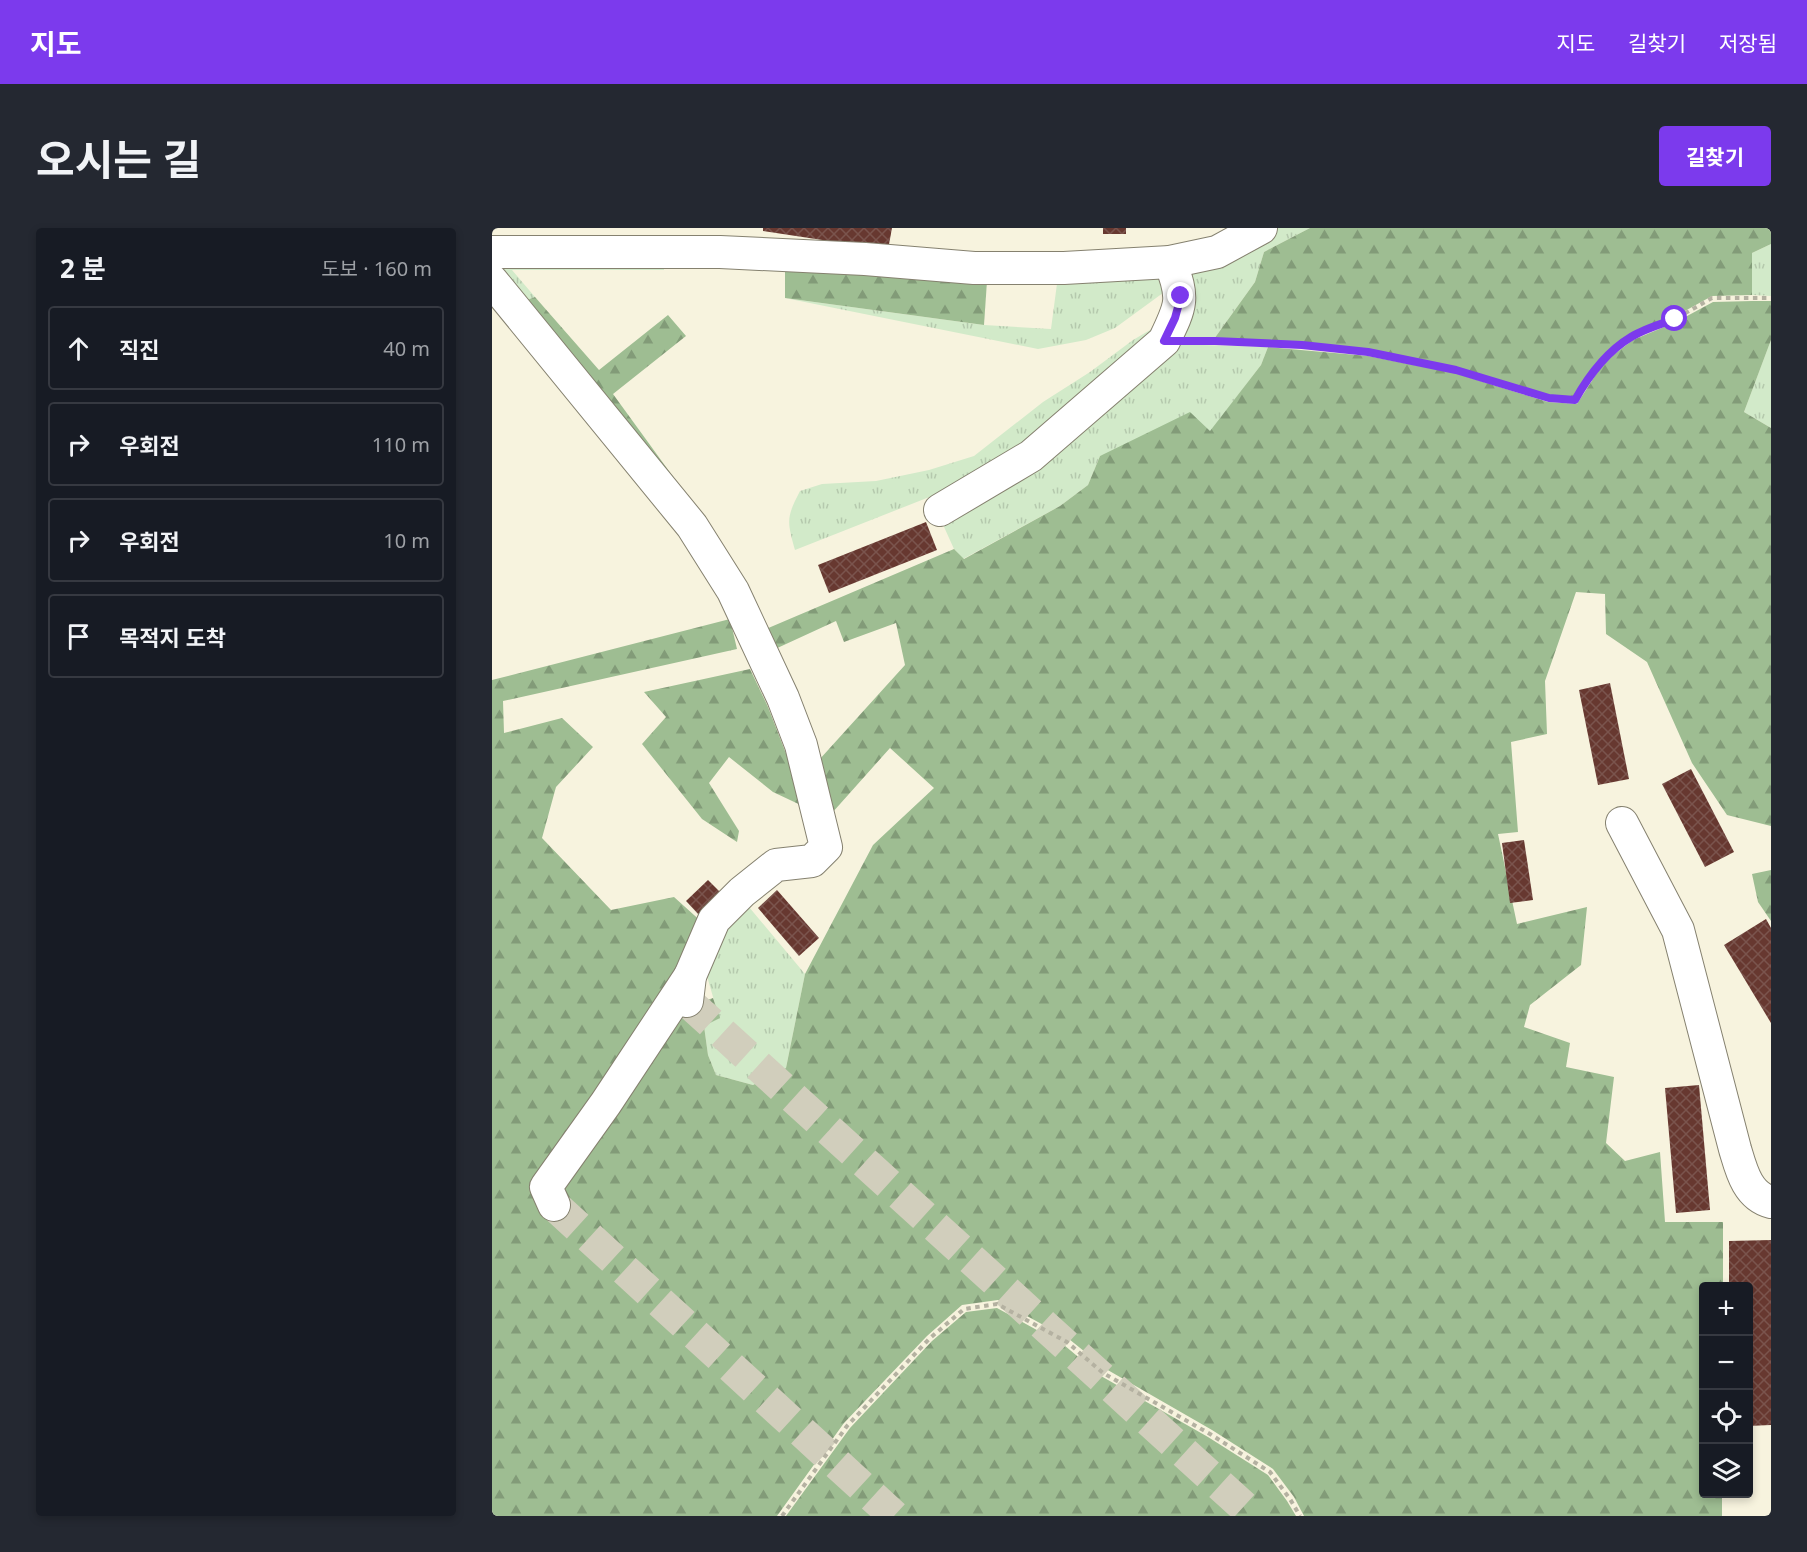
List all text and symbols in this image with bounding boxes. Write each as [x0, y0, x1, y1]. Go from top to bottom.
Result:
text: 지도 [30, 24, 82, 62]
text: 지도 [1556, 29, 1595, 57]
text: 길찾기 [1628, 29, 1686, 57]
text: 저장됨 [1719, 29, 1777, 57]
button: 길찾기 [1659, 126, 1771, 186]
text: 오시는 길 [36, 130, 201, 187]
text: 2 분 [60, 250, 106, 286]
text: 도보 · 160 m [321, 255, 432, 282]
route end [1167, 282, 1193, 308]
route start [1661, 305, 1687, 331]
icon: ahead [62, 332, 95, 365]
text: 직진 [119, 334, 159, 364]
text: 40 m [383, 335, 430, 362]
icon: right [62, 428, 95, 461]
text: 우회전 [119, 430, 180, 460]
text: 110 m [372, 431, 430, 458]
icon: right [62, 524, 95, 557]
text: 우회전 [119, 526, 180, 556]
text: 10 m [383, 527, 430, 554]
icon: arrive [62, 620, 95, 653]
text: 목적지 도착 [119, 622, 226, 652]
map controls [1699, 1282, 1753, 1498]
button: + [1699, 1282, 1753, 1336]
button: − [1699, 1336, 1753, 1390]
button: locate [1699, 1390, 1753, 1444]
button: layers [1699, 1444, 1753, 1498]

